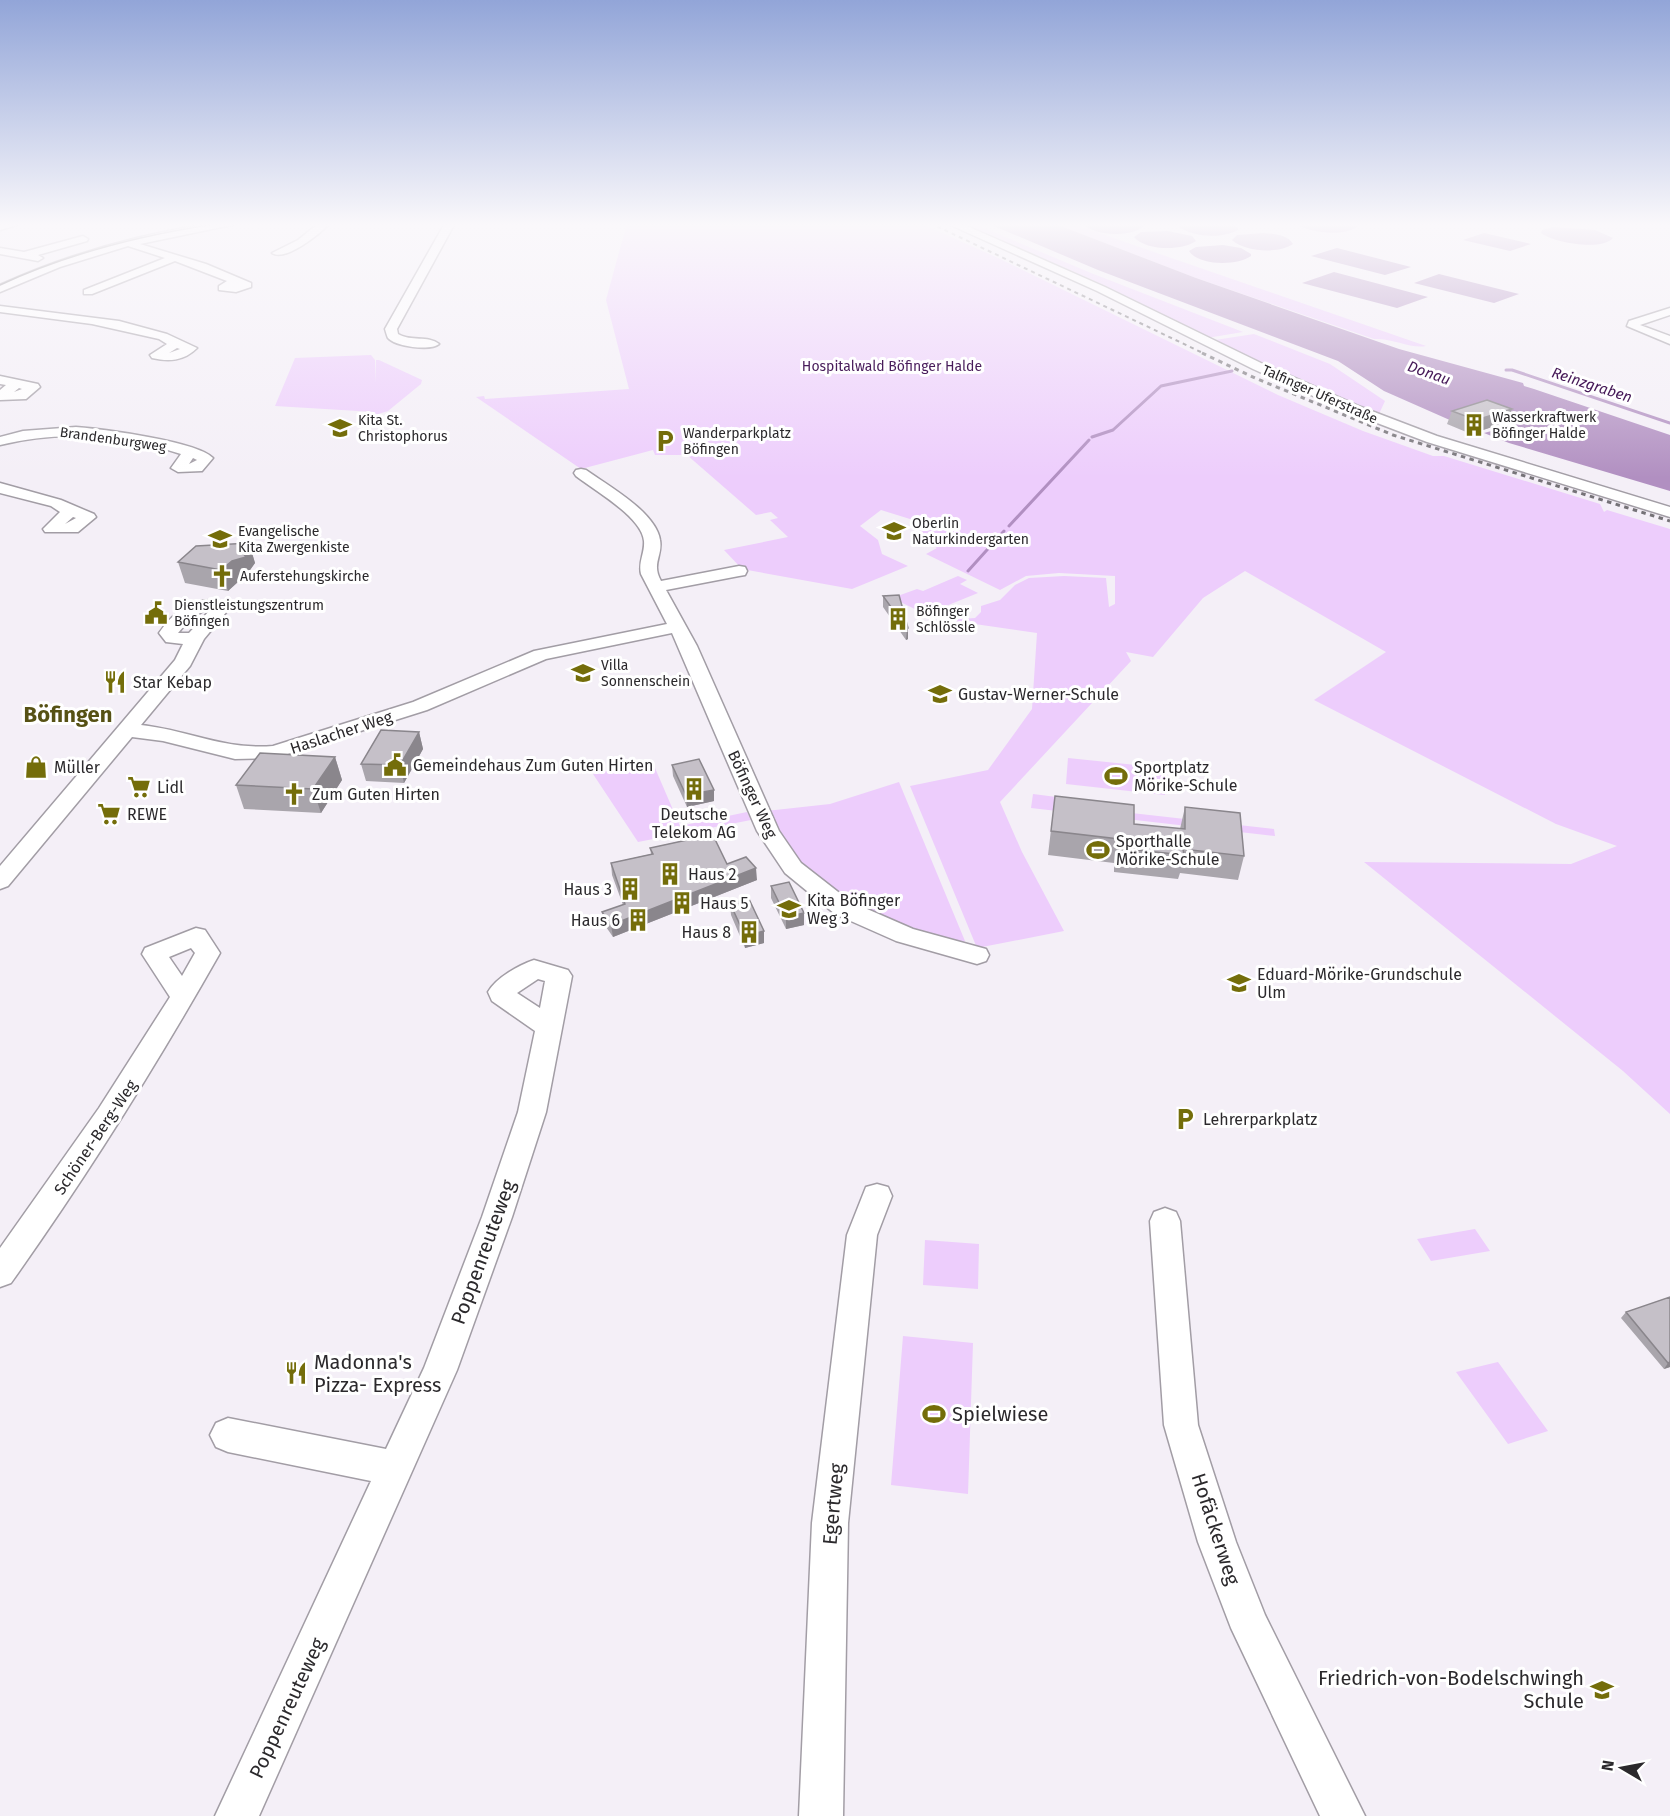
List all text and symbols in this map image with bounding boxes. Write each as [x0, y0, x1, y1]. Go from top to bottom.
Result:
water label: Donau [1405, 357, 1453, 389]
park label: Hospitalwald Böfinger Halde [802, 358, 982, 375]
street label: Talfinger Uferstraße [1259, 361, 1380, 428]
water label: Reinzgraben [1550, 364, 1634, 406]
place label: Wasserkraftwerk Böfinger Halde [1492, 409, 1597, 442]
place label: Kita St. Christophorus [358, 412, 448, 445]
building icon: Wasserkraftwerk Böfinger Halde [1461, 412, 1487, 438]
school or university icon: Kita St. Christophorus [327, 415, 353, 441]
street label: Brandenburgweg [59, 424, 168, 455]
place label: Wanderparkplatz Böfingen [683, 425, 791, 458]
parking icon: Wanderparkplatz Böfingen [652, 428, 678, 454]
place label: Oberlin Naturkindergarten [912, 515, 1029, 548]
school or university icon: Oberlin Naturkindergarten [881, 518, 907, 544]
place label: Evangelische Kita Zwergenkiste [238, 523, 350, 556]
school or university icon: Evangelische Kita Zwergenkiste [207, 526, 233, 552]
church icon: Auferstehungskirche [209, 563, 235, 589]
place label: Auferstehungskirche [240, 568, 369, 585]
place label: Dienstleistungszentrum Böfingen [174, 597, 324, 630]
public building icon: Dienstleistungszentrum Böfingen [143, 600, 169, 626]
place label: Böfinger Schlössle [916, 603, 975, 636]
building icon: Böfinger Schlössle [885, 606, 911, 632]
place label: Villa Sonnenschein [601, 657, 690, 690]
school or university icon: Villa Sonnenschein [570, 660, 596, 686]
restaurant icon: Star Kebap [102, 669, 128, 695]
place label: Star Kebap [133, 673, 212, 692]
school or university icon: Gustav-Werner-Schule [927, 681, 953, 707]
place label: Gustav-Werner-Schule [958, 685, 1119, 704]
district label: Böfingen [24, 701, 112, 728]
street label: Haslacher Weg [288, 707, 395, 758]
street label: Böfinger Weg [724, 747, 782, 842]
public building icon: Gemeindehaus Zum Guten Hirten [382, 752, 408, 778]
shop icon: Müller [23, 754, 49, 780]
place label: Gemeindehaus Zum Guten Hirten [413, 756, 653, 775]
place label: Müller [54, 758, 101, 777]
place label: Sportplatz Mörike-Schule [1134, 758, 1237, 795]
sports icon: Sportplatz Mörike-Schule [1103, 763, 1129, 789]
supermarket icon: Lidl [126, 774, 152, 800]
building icon: Deutsche Telekom AG [681, 776, 707, 802]
place label: Lidl [157, 778, 184, 797]
church icon: Zum Guten Hirten [281, 781, 307, 807]
place label: Zum Guten Hirten [312, 785, 440, 804]
supermarket icon: REWE [96, 801, 122, 827]
place label: REWE [127, 805, 167, 824]
place label: Deutsche Telekom AG [652, 805, 736, 842]
place label: Sporthalle Mörike-Schule [1116, 832, 1219, 869]
sports icon: Sporthalle Mörike-Schule [1085, 837, 1111, 863]
building icon: Haus 2 [657, 861, 683, 887]
place label: Haus 2 [688, 865, 737, 884]
building icon: Haus 3 [617, 876, 643, 902]
place label: Haus 3 [563, 880, 612, 899]
building icon: Haus 5 [669, 890, 695, 916]
place label: Kita Böfinger Weg 3 [807, 891, 901, 928]
place label: Haus 5 [700, 894, 749, 913]
school or university icon: Kita Böfinger Weg 3 [776, 896, 802, 922]
building icon: Haus 6 [625, 907, 651, 933]
place label: Haus 6 [571, 911, 620, 930]
building icon: Haus 8 [736, 919, 762, 945]
place label: Haus 8 [682, 923, 731, 942]
place label: Eduard-Mörike-Grundschule Ulm [1257, 965, 1462, 1002]
school or university icon: Eduard-Mörike-Grundschule Ulm [1226, 970, 1252, 996]
street label: Schöner-Berg-Weg [50, 1076, 141, 1198]
parking icon: Lehrerparkplatz [1172, 1106, 1198, 1132]
place label: Lehrerparkplatz [1203, 1110, 1317, 1129]
street label: Poppenreuteweg [446, 1176, 521, 1328]
place label: Madonna's Pizza- Express [314, 1350, 441, 1397]
restaurant icon: Madonna's Pizza- Express [283, 1360, 309, 1386]
sports icon: Spielwiese [921, 1401, 947, 1427]
place label: Spielwiese [952, 1402, 1048, 1426]
street label: Egertweg [817, 1462, 849, 1546]
street label: Hofäckerweg [1187, 1470, 1246, 1589]
street label: Poppenreuteweg [244, 1633, 330, 1782]
place label: Friedrich-von-Bodelschwingh Schule [1318, 1666, 1584, 1713]
school or university icon: Friedrich-von-Bodelschwingh Schule [1589, 1677, 1615, 1703]
north arrow [1592, 1738, 1652, 1798]
text: N [1597, 1759, 1618, 1772]

